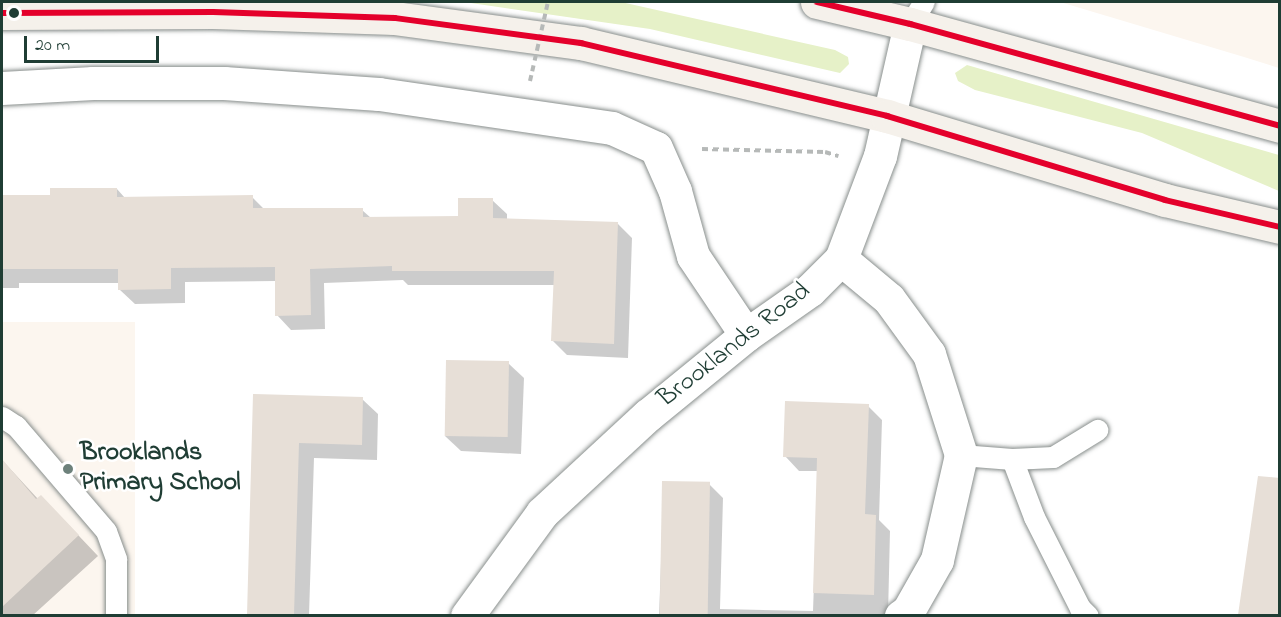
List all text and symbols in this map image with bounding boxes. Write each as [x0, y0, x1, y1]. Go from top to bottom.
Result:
unlabelled marker [8, 7, 20, 19]
scale bar [27, 24, 162, 62]
text: 20 m [35, 33, 70, 59]
street label: Brooklands Road [652, 277, 818, 415]
place label: Brooklands Primary School [80, 438, 241, 500]
marker: Brooklands Primary School [61, 462, 75, 476]

